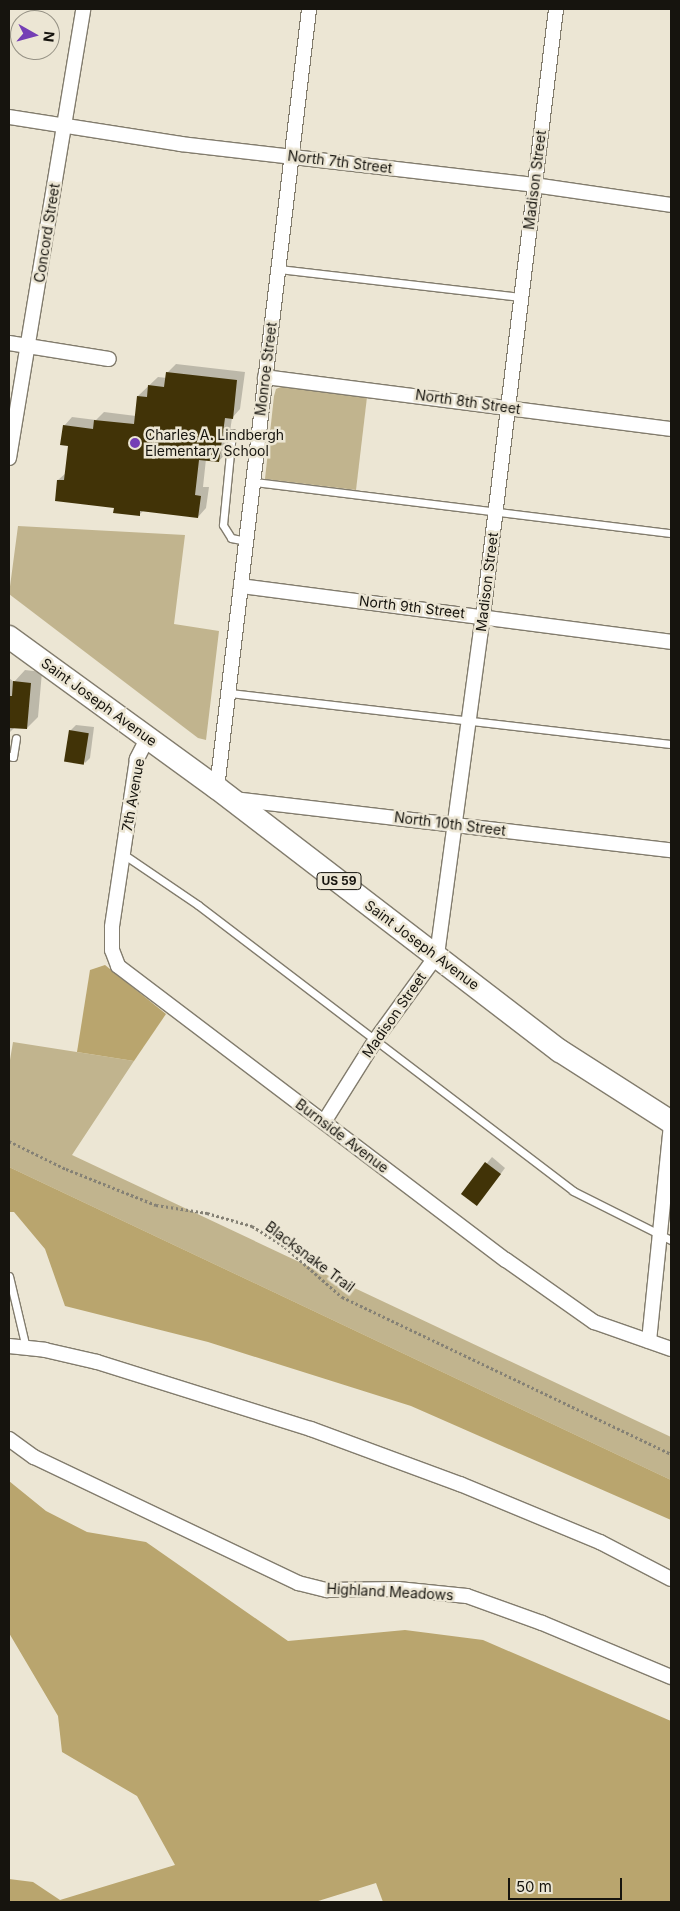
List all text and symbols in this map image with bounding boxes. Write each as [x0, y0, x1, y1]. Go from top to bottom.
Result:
north arrow [10, 10, 60, 60]
text: N [40, 30, 58, 43]
street label: Madison Street [521, 129, 549, 231]
street label: North 7th Street [287, 147, 393, 177]
street label: Concord Street [31, 182, 63, 284]
street label: Monroe Street [252, 321, 280, 417]
street label: North 8th Street [414, 386, 522, 418]
place label: Charles A. Lindbergh Elementary School [145, 427, 284, 460]
marker: Charles A. Lindbergh Elementary School [129, 437, 141, 449]
street label: Madison Street [473, 531, 501, 633]
street label: North 9th Street [358, 592, 466, 622]
street label: Saint Joseph Avenue [38, 654, 160, 750]
street label: 7th Avenue [118, 757, 148, 833]
street label: North 10th Street [393, 809, 507, 839]
road number: US 59 [316, 871, 362, 890]
street label: Saint Joseph Avenue [361, 896, 483, 994]
street label: Madison Street [358, 969, 430, 1061]
street label: Burnside Avenue [292, 1096, 392, 1176]
street label: Blacksnake Trail [262, 1218, 358, 1296]
street label: Highland Meadows [326, 1580, 454, 1604]
scale bar [510, 1868, 624, 1900]
text: 50 m [516, 1877, 552, 1896]

